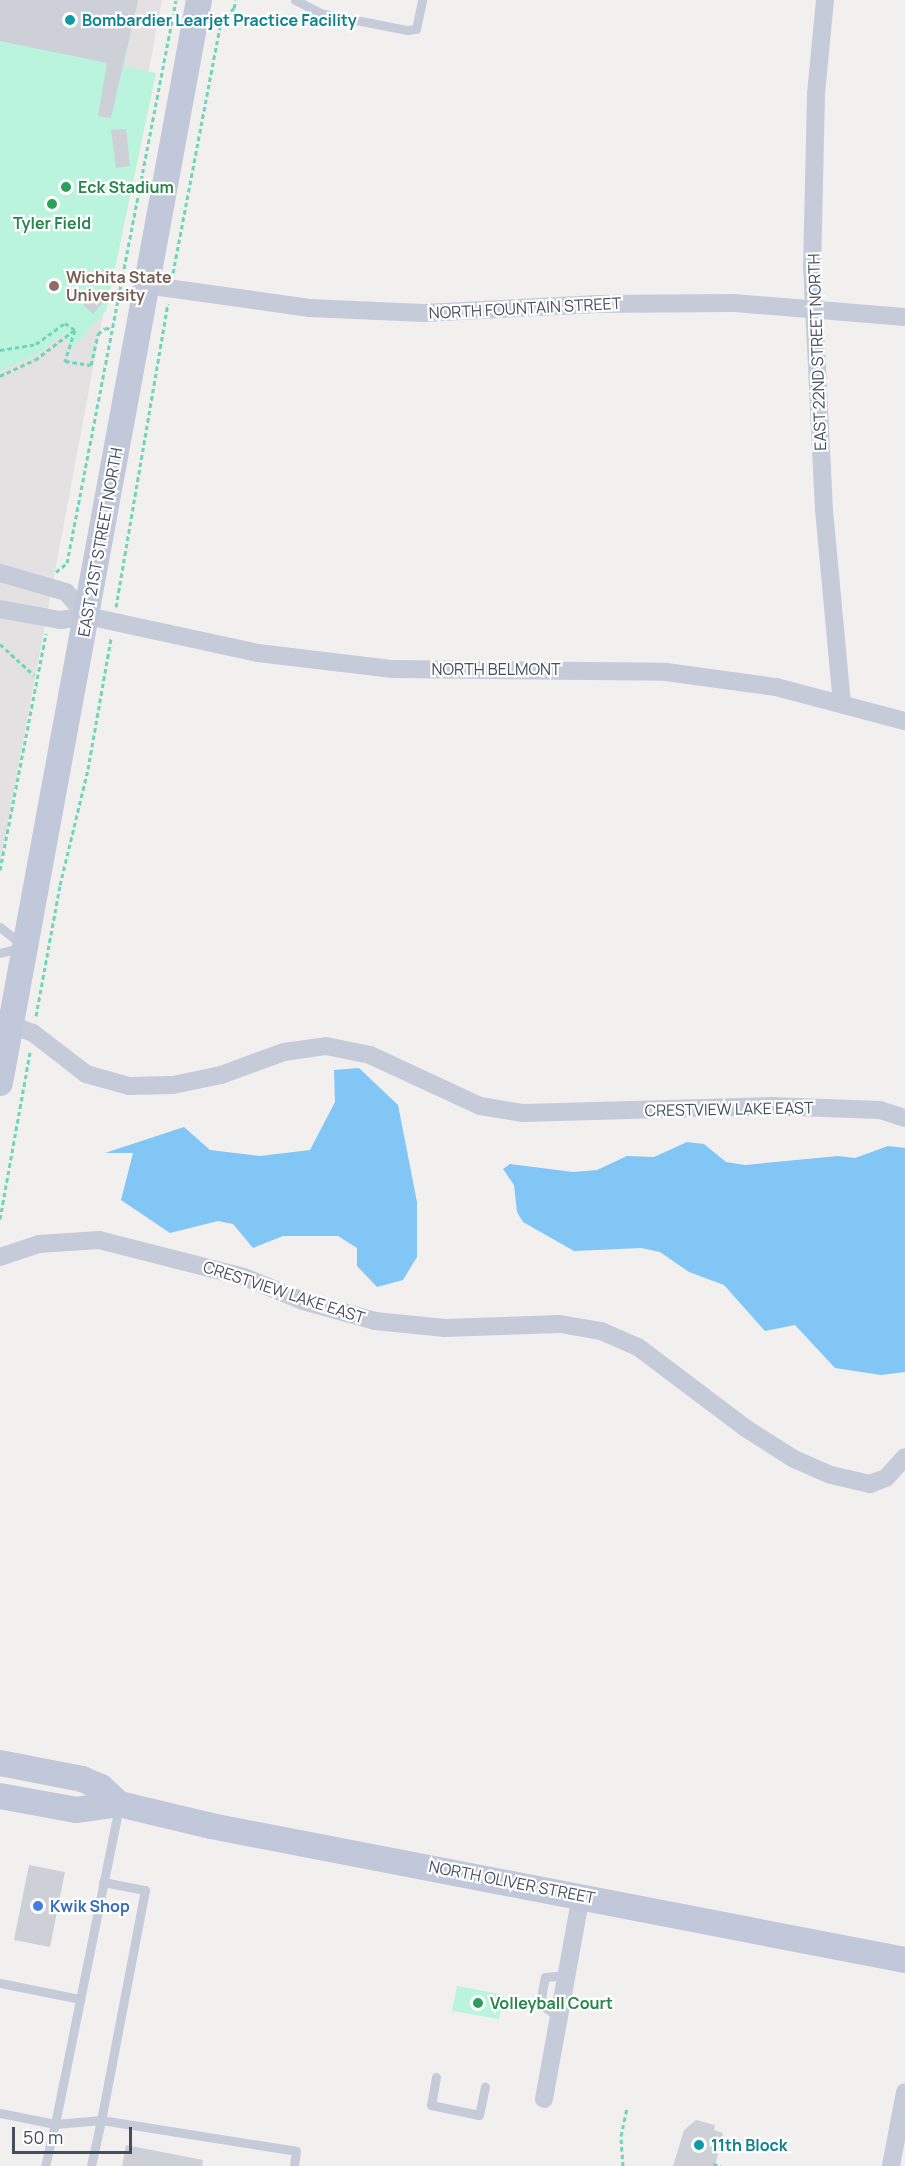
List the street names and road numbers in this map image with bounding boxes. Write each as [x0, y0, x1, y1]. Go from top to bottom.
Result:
street label: EAST 22ND STREET NORTH [804, 253, 830, 451]
street label: NORTH FOUNTAIN STREET [428, 293, 622, 323]
street label: EAST 21ST STREET NORTH [74, 445, 126, 639]
street label: NORTH BELMONT [432, 659, 560, 679]
street label: CRESTVIEW LAKE EAST [644, 1098, 814, 1120]
street label: CRESTVIEW LAKE EAST [201, 1257, 367, 1327]
street label: NORTH OLIVER STREET [427, 1856, 597, 1908]

